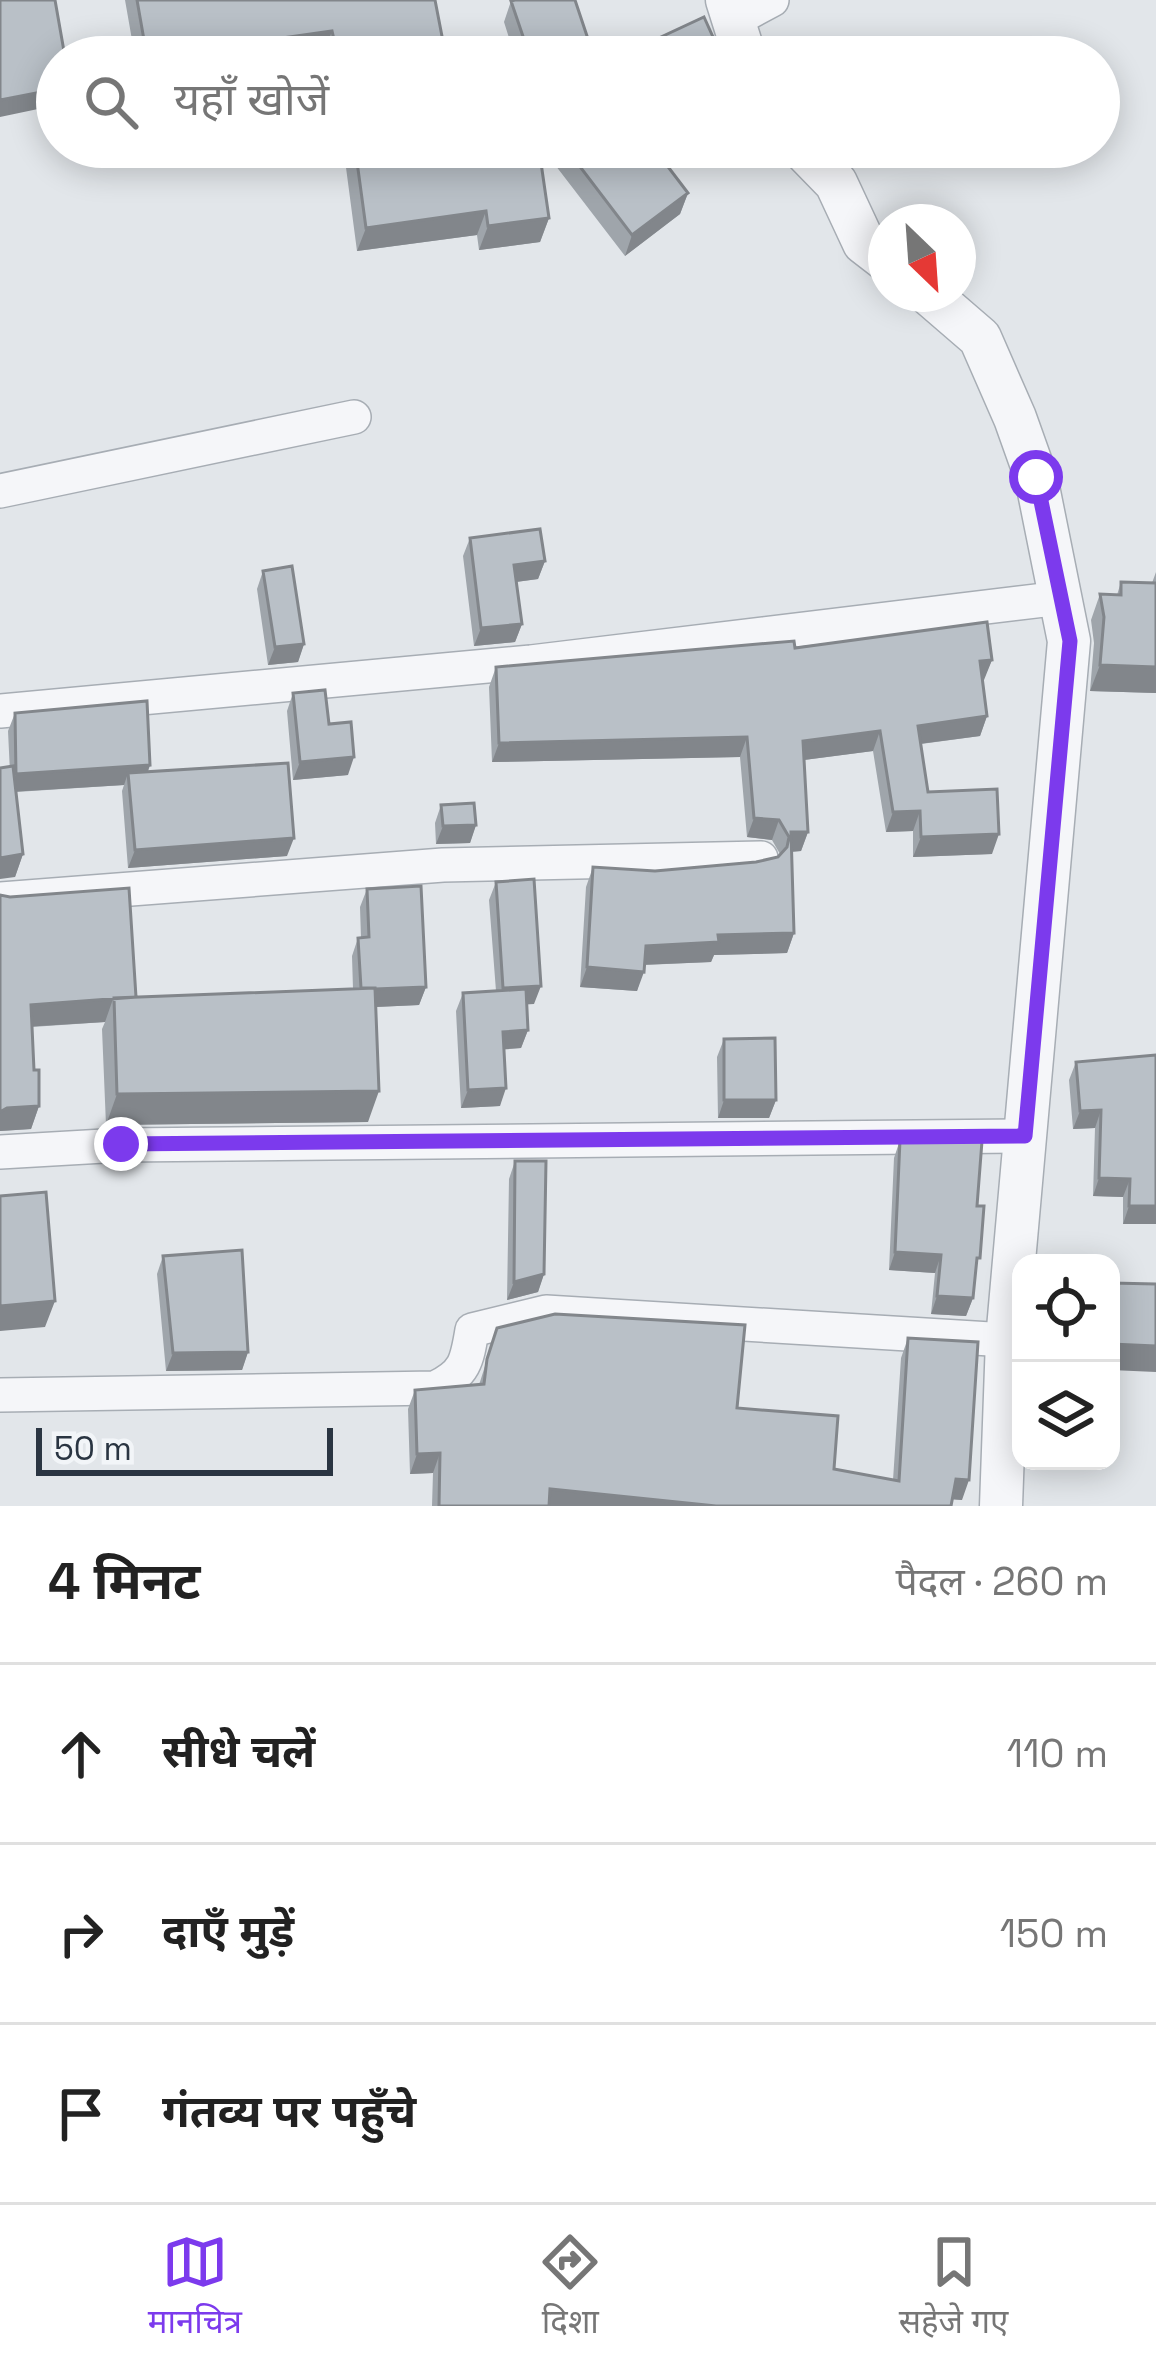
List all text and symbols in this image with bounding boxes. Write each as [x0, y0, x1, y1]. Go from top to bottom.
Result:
search box [36, 36, 1120, 168]
icon: search [78, 69, 144, 135]
text: यहाँ खोजें [174, 71, 329, 128]
north arrow [868, 204, 976, 312]
route start [1009, 450, 1063, 504]
route end [94, 1117, 148, 1171]
map controls [1012, 1254, 1120, 1470]
button: locate [1012, 1254, 1120, 1362]
button: layers [1012, 1362, 1120, 1470]
scale bar [36, 1422, 333, 1475]
text: 50 m [54, 1428, 132, 1470]
text: 4 मिनट [48, 1549, 200, 1614]
text: पैदल · 260 m [895, 1557, 1108, 1606]
icon: ahead [48, 1721, 114, 1787]
text: सीधे चलें [162, 1723, 315, 1780]
text: 110 m [1007, 1729, 1108, 1778]
icon: right [48, 1901, 114, 1967]
text: दाएँ मुड़ें [162, 1903, 294, 1960]
text: 150 m [1000, 1909, 1108, 1958]
icon: arrive [48, 2081, 114, 2147]
text: गंतव्य पर पहुँचे [162, 2083, 416, 2140]
tab: मानचित्र [148, 2229, 242, 2346]
tab: दिशा [537, 2229, 603, 2346]
tab: सहेजे गए [899, 2229, 1008, 2346]

